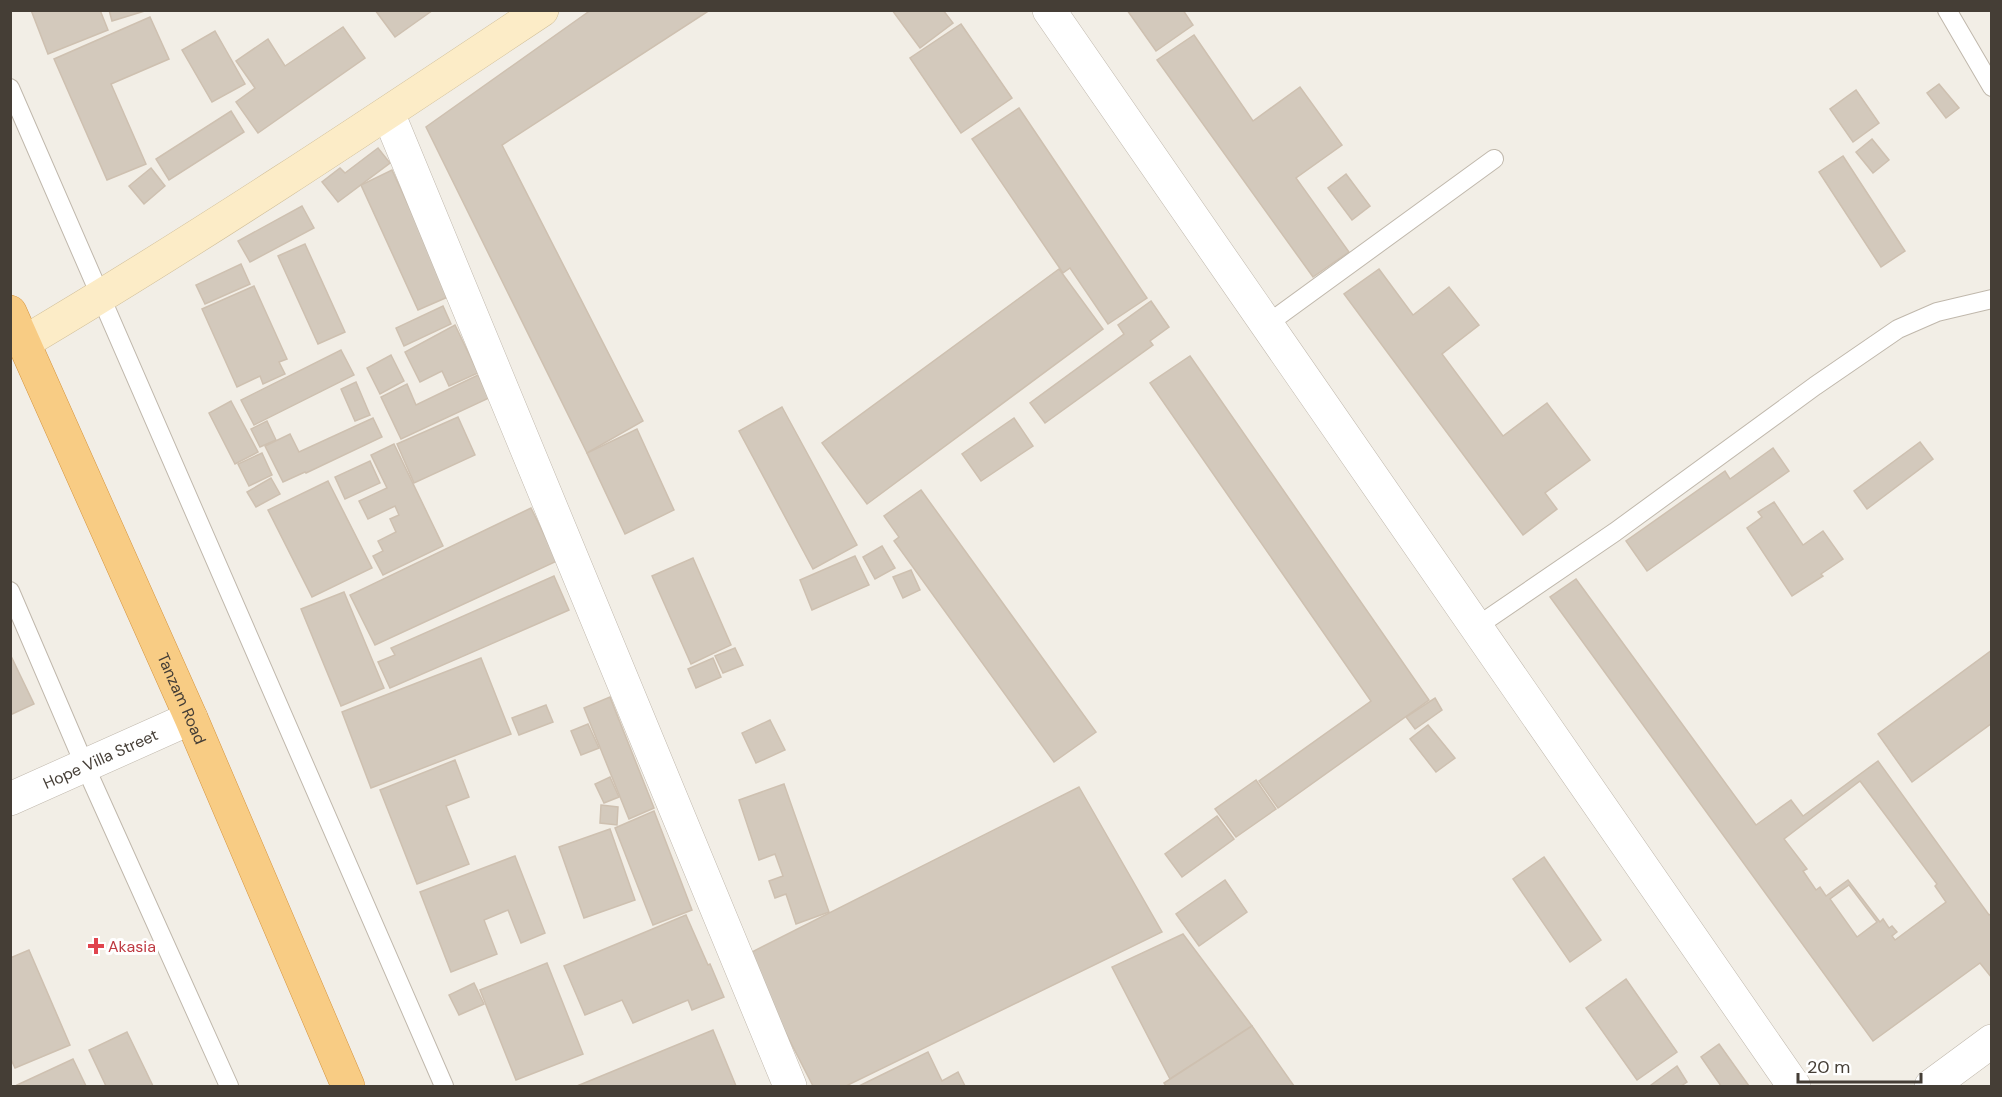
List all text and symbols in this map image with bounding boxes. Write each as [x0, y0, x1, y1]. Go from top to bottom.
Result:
street label: Tanzam Road [152, 650, 211, 747]
street label: Hope Villa Street [40, 724, 161, 794]
place label: Akasia [108, 936, 156, 957]
marker: Akasia [89, 939, 103, 953]
scale bar [1798, 1046, 1921, 1084]
text: 20 m [1807, 1055, 1850, 1079]

